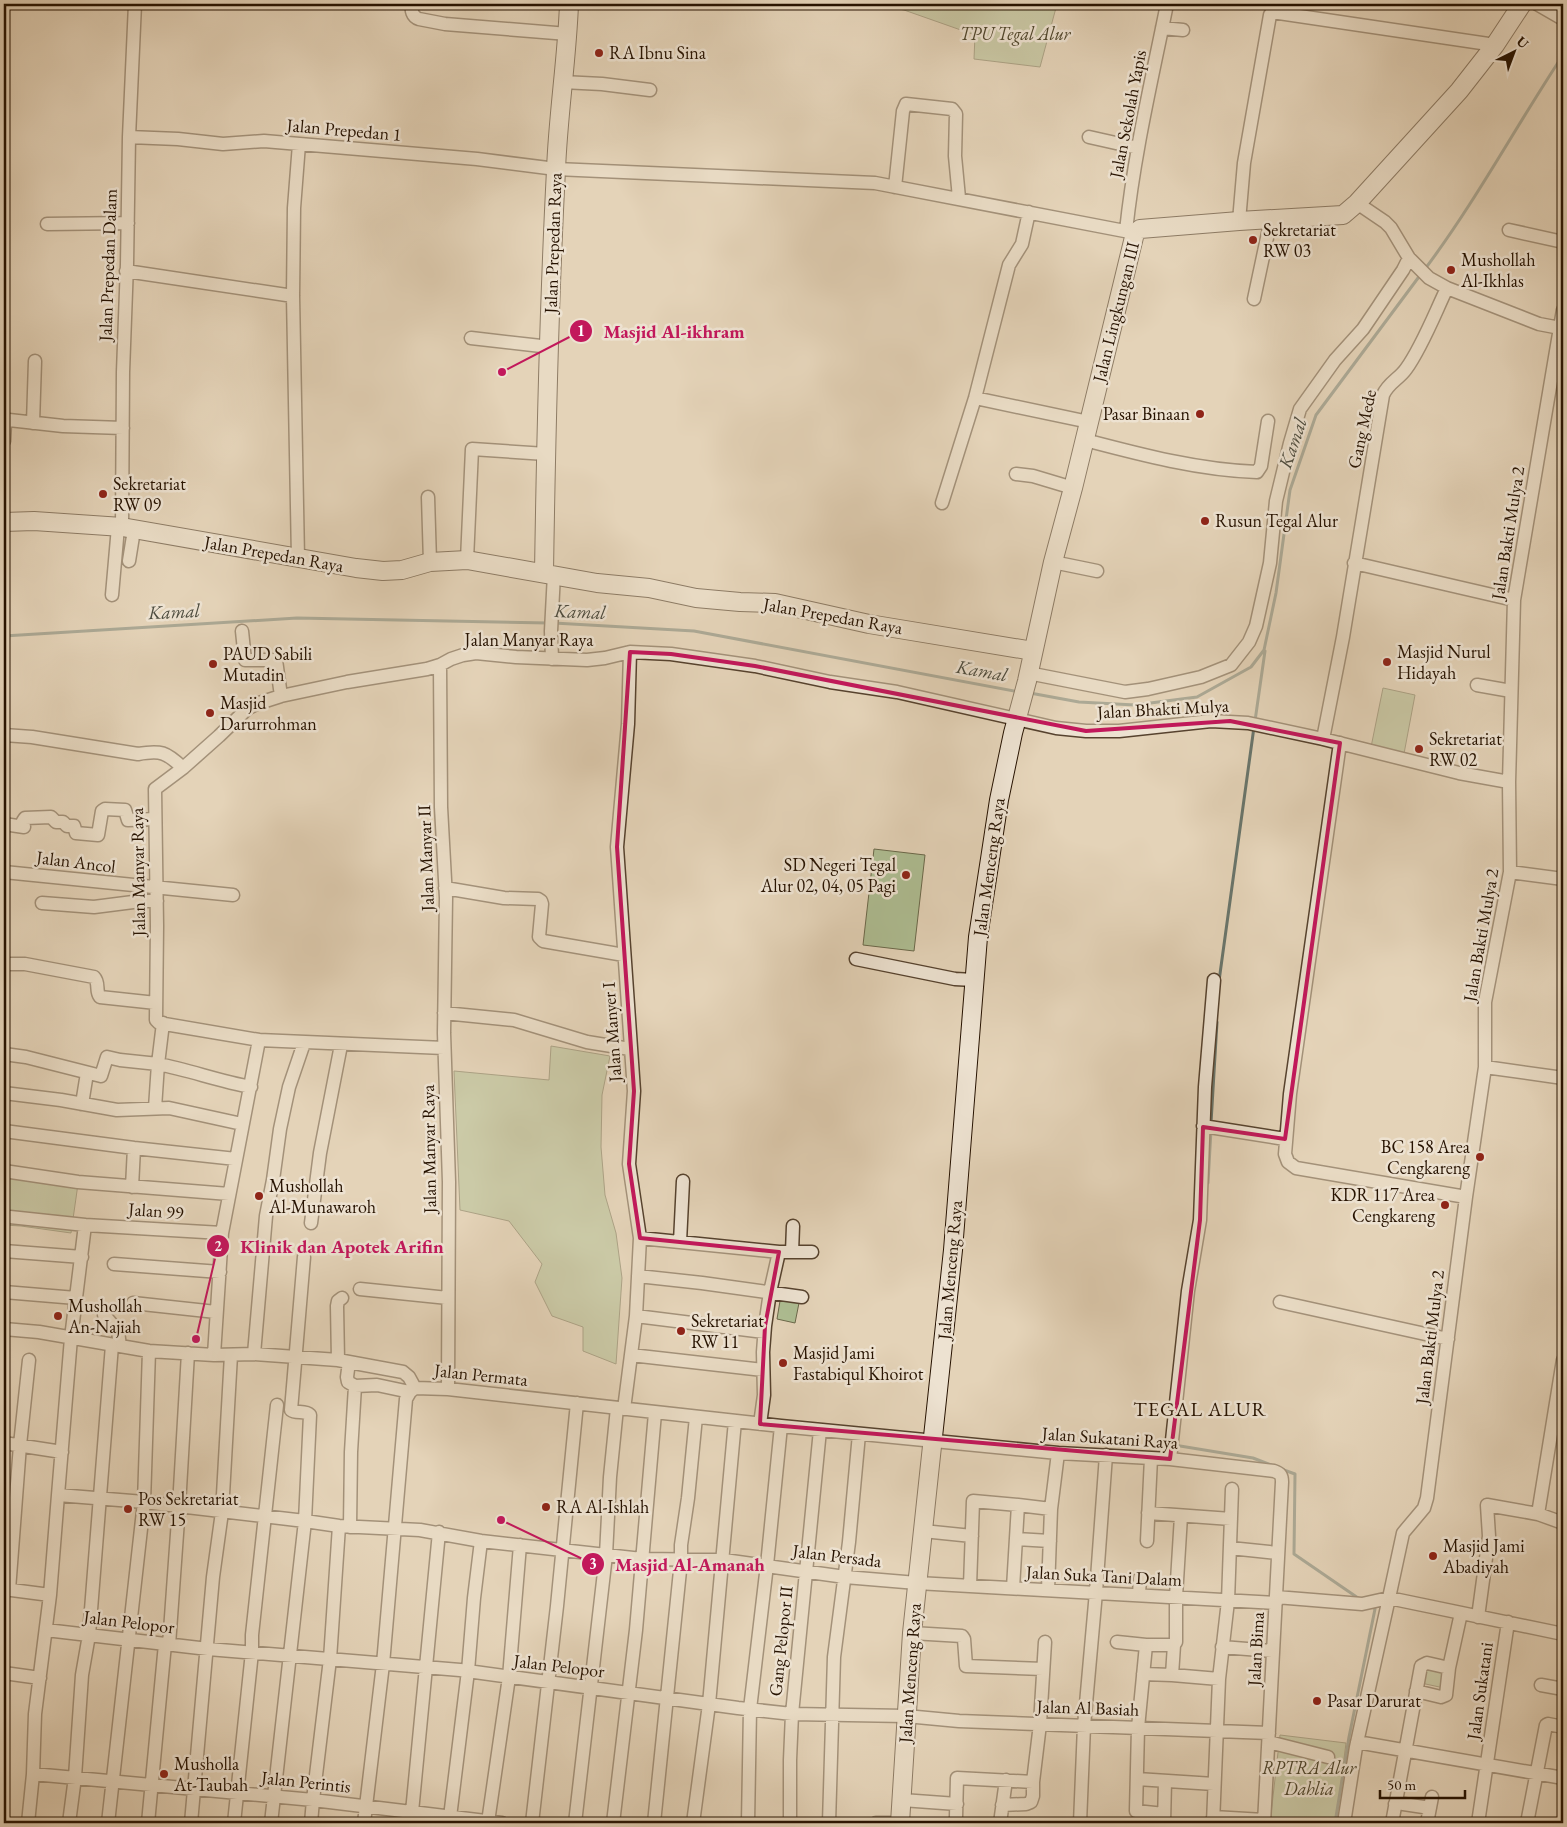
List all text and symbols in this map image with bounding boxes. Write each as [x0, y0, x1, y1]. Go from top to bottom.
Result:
park label: TPU Tegal Alur [960, 22, 1072, 46]
north arrow [1490, 28, 1540, 78]
text: U [1513, 32, 1533, 53]
place label: RA Ibnu Sina [609, 41, 707, 64]
marker: RA Ibnu Sina [593, 47, 605, 59]
street label: Jalan Sekolah Yapis [1103, 48, 1151, 182]
street label: Jalan Prepedan 1 [284, 113, 402, 146]
street label: Jalan Prepedan Raya [538, 171, 566, 316]
street label: Jalan Prepedan Dalam [93, 188, 122, 344]
place label: Sekretariat RW 03 [1263, 218, 1336, 262]
marker: Sekretariat RW 03 [1247, 234, 1259, 246]
street label: Jalan Lingkungan III [1086, 239, 1144, 387]
place label: Mushollah Al-Ikhlas [1460, 248, 1536, 292]
marker: Mushollah Al-Ikhlas [1445, 264, 1457, 276]
callout: Masjid Al-ikhram [568, 314, 755, 348]
text: Masjid Al-ikhram [603, 319, 745, 344]
text: 1 [577, 321, 585, 340]
street label: Gang Mede [1342, 387, 1381, 470]
place label: Pasar Binaan [1103, 402, 1190, 425]
marker: Pasar Binaan [1194, 408, 1206, 420]
water label: Kamal [1272, 414, 1313, 473]
street label: Jalan Bakti Mulya 2 [1485, 464, 1529, 603]
place label: Sekretariat RW 09 [113, 472, 186, 516]
marker: Sekretariat RW 09 [97, 488, 109, 500]
place label: Rusun Tegal Alur [1215, 509, 1338, 532]
marker: Rusun Tegal Alur [1199, 515, 1211, 527]
street label: Jalan Prepedan Raya [201, 530, 346, 577]
street label: Jalan Prepedan Raya [760, 592, 905, 639]
water label: Kamal [147, 598, 201, 625]
water label: Kamal [553, 598, 607, 625]
street label: Jalan Manyar Raya [463, 628, 594, 651]
place label: Masjid Nurul Hidayah [1397, 640, 1491, 684]
place label: PAUD Sabili Mutadin [223, 642, 313, 686]
water label: Kamal [953, 654, 1010, 687]
marker: Masjid Nurul Hidayah [1381, 656, 1393, 668]
marker: PAUD Sabili Mutadin [207, 658, 219, 670]
place label: Masjid Darurrohman [220, 691, 317, 735]
street label: Jalan Bhakti Mulya [1095, 694, 1230, 724]
marker: Masjid Darurrohman [204, 707, 216, 719]
place label: Sekretariat RW 02 [1429, 727, 1502, 771]
marker: Sekretariat RW 02 [1413, 743, 1425, 755]
street label: Jalan Menceng Raya [967, 795, 1010, 940]
street label: Jalan Manyar II [412, 804, 439, 914]
street label: Jalan Manyar Raya [125, 807, 150, 939]
street label: Jalan Ancol [33, 845, 117, 878]
place label: SD Negeri Tegal Alur 02, 04, 05 Pagi [760, 853, 897, 897]
street label: Jalan Bakti Mulya 2 [1457, 866, 1504, 1005]
marker: SD Negeri Tegal Alur 02, 04, 05 Pagi [900, 869, 912, 881]
street label: Jalan Manyer I [597, 981, 627, 1085]
street label: Jalan Manyar Raya [416, 1084, 441, 1216]
place label: BC 158 Area Cengkareng [1381, 1135, 1471, 1179]
marker: BC 158 Area Cengkareng [1474, 1151, 1486, 1163]
place label: Mushollah Al-Munawaroh [268, 1174, 376, 1218]
place label: KDR 117 Area Cengkareng [1331, 1183, 1436, 1227]
marker: Mushollah Al-Munawaroh [253, 1190, 265, 1202]
street label: Jalan 99 [126, 1197, 185, 1224]
street label: Jalan Menceng Raya [932, 1198, 967, 1343]
marker: KDR 117 Area Cengkareng [1439, 1199, 1451, 1211]
callout: Klinik dan Apotek Arifin [206, 1229, 454, 1263]
text: Klinik dan Apotek Arifin [240, 1234, 444, 1259]
text: 2 [214, 1236, 222, 1255]
street label: Jalan Bakti Mulya 2 [1410, 1268, 1449, 1407]
place label: Mushollah An-Najiah [67, 1294, 143, 1338]
place label: Sekretariat RW 11 [691, 1309, 764, 1353]
marker: Mushollah An-Najiah [52, 1310, 64, 1322]
marker: Sekretariat RW 11 [675, 1325, 687, 1337]
place label: Masjid Jami Fastabiqul Khoirot [793, 1341, 924, 1385]
marker: Masjid Jami Fastabiqul Khoirot [777, 1357, 789, 1369]
street label: Jalan Permata [431, 1358, 530, 1391]
district label: TEGAL ALUR [1133, 1396, 1267, 1422]
street label: Jalan Sukatani Raya [1039, 1421, 1180, 1454]
place label: Pos Sekretariat RW 15 [138, 1487, 239, 1531]
place label: RA Al-Ishlah [556, 1495, 649, 1518]
marker: RA Al-Ishlah [540, 1501, 552, 1513]
marker: Pos Sekretariat RW 15 [122, 1503, 134, 1515]
place label: Masjid Jami Abadiyah [1442, 1534, 1525, 1578]
street label: Jalan Persada [789, 1538, 884, 1572]
callout: Masjid Al-Amanah [580, 1547, 775, 1581]
marker: Masjid Jami Abadiyah [1427, 1550, 1439, 1562]
text: Masjid Al-Amanah [615, 1552, 765, 1577]
text: 3 [589, 1554, 597, 1573]
street label: Jalan Suka Tani Dalam [1023, 1560, 1183, 1591]
street label: Gang Pelopor II [763, 1585, 798, 1697]
street label: Jalan Menceng Raya [893, 1602, 926, 1746]
street label: Jalan Pelopor [80, 1604, 176, 1638]
street label: Jalan Bima [1242, 1611, 1269, 1689]
street label: Jalan Sukatani [1461, 1640, 1498, 1743]
street label: Jalan Pelopor [510, 1648, 606, 1682]
place label: Pasar Darurat [1327, 1689, 1421, 1712]
street label: Jalan Al Basiah [1034, 1694, 1140, 1721]
marker: Pasar Darurat [1311, 1695, 1323, 1707]
place label: Musholla At-Taubah [173, 1752, 248, 1796]
park label: RPTRA Alur Dahlia [1262, 1756, 1357, 1800]
street label: Jalan Perintis [258, 1765, 352, 1798]
scale bar [1380, 1767, 1464, 1799]
marker: Musholla At-Taubah [158, 1768, 170, 1780]
text: 50 m [1387, 1775, 1416, 1794]

